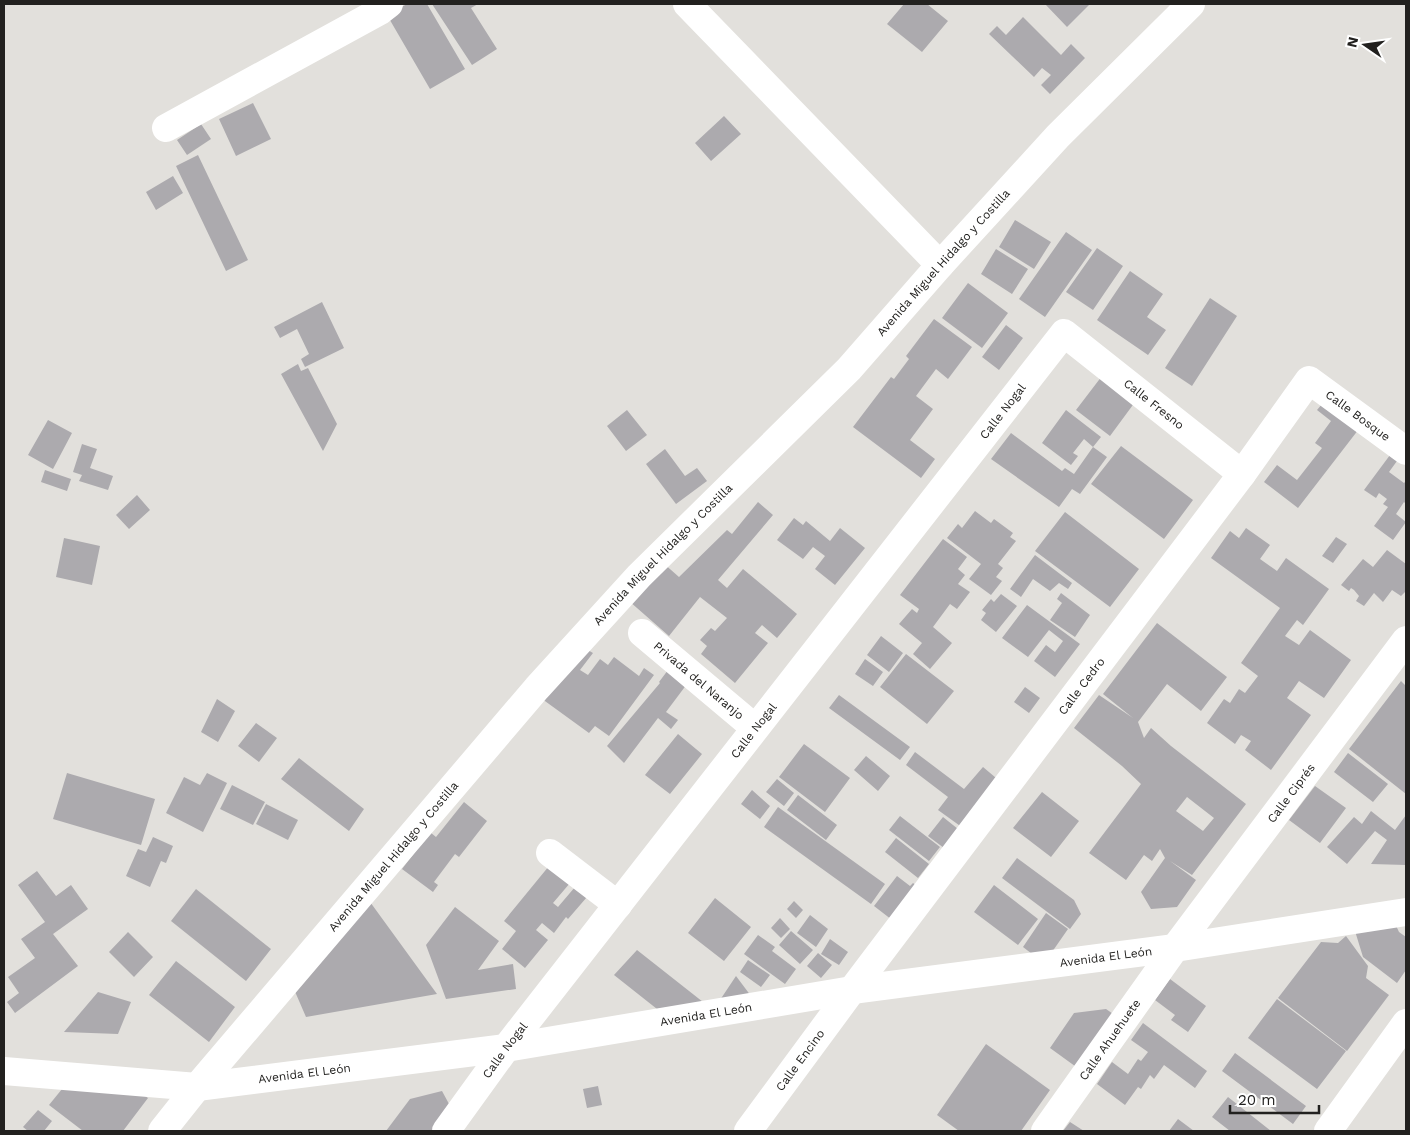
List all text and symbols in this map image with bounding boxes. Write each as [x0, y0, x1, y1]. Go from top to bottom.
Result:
north arrow [1340, 20, 1390, 70]
text: N [1343, 35, 1361, 49]
street label: Avenida Miguel Hidalgo y Costilla [874, 186, 1013, 339]
street label: Calle Fresno [1121, 376, 1187, 432]
street label: Calle Nogal [977, 381, 1029, 442]
street label: Calle Bosque [1323, 387, 1393, 444]
street label: Avenida Miguel Hidalgo y Costilla [591, 481, 736, 628]
street label: Privada del Naranjo [651, 639, 746, 722]
street label: Calle Cedro [1056, 655, 1108, 718]
street label: Calle Nogal [728, 700, 780, 761]
street label: Calle Ciprés [1264, 761, 1318, 826]
street label: Avenida Miguel Hidalgo y Costilla [326, 779, 461, 934]
street label: Avenida El León [1059, 944, 1153, 970]
street label: Calle Ahuehuete [1076, 996, 1143, 1083]
street label: Avenida El León [659, 1000, 753, 1029]
street label: Calle Nogal [480, 1019, 531, 1081]
street label: Calle Encino [773, 1027, 828, 1094]
street label: Avenida El León [257, 1061, 352, 1086]
scale bar [1230, 1082, 1319, 1114]
text: 20 m [1238, 1091, 1276, 1109]

